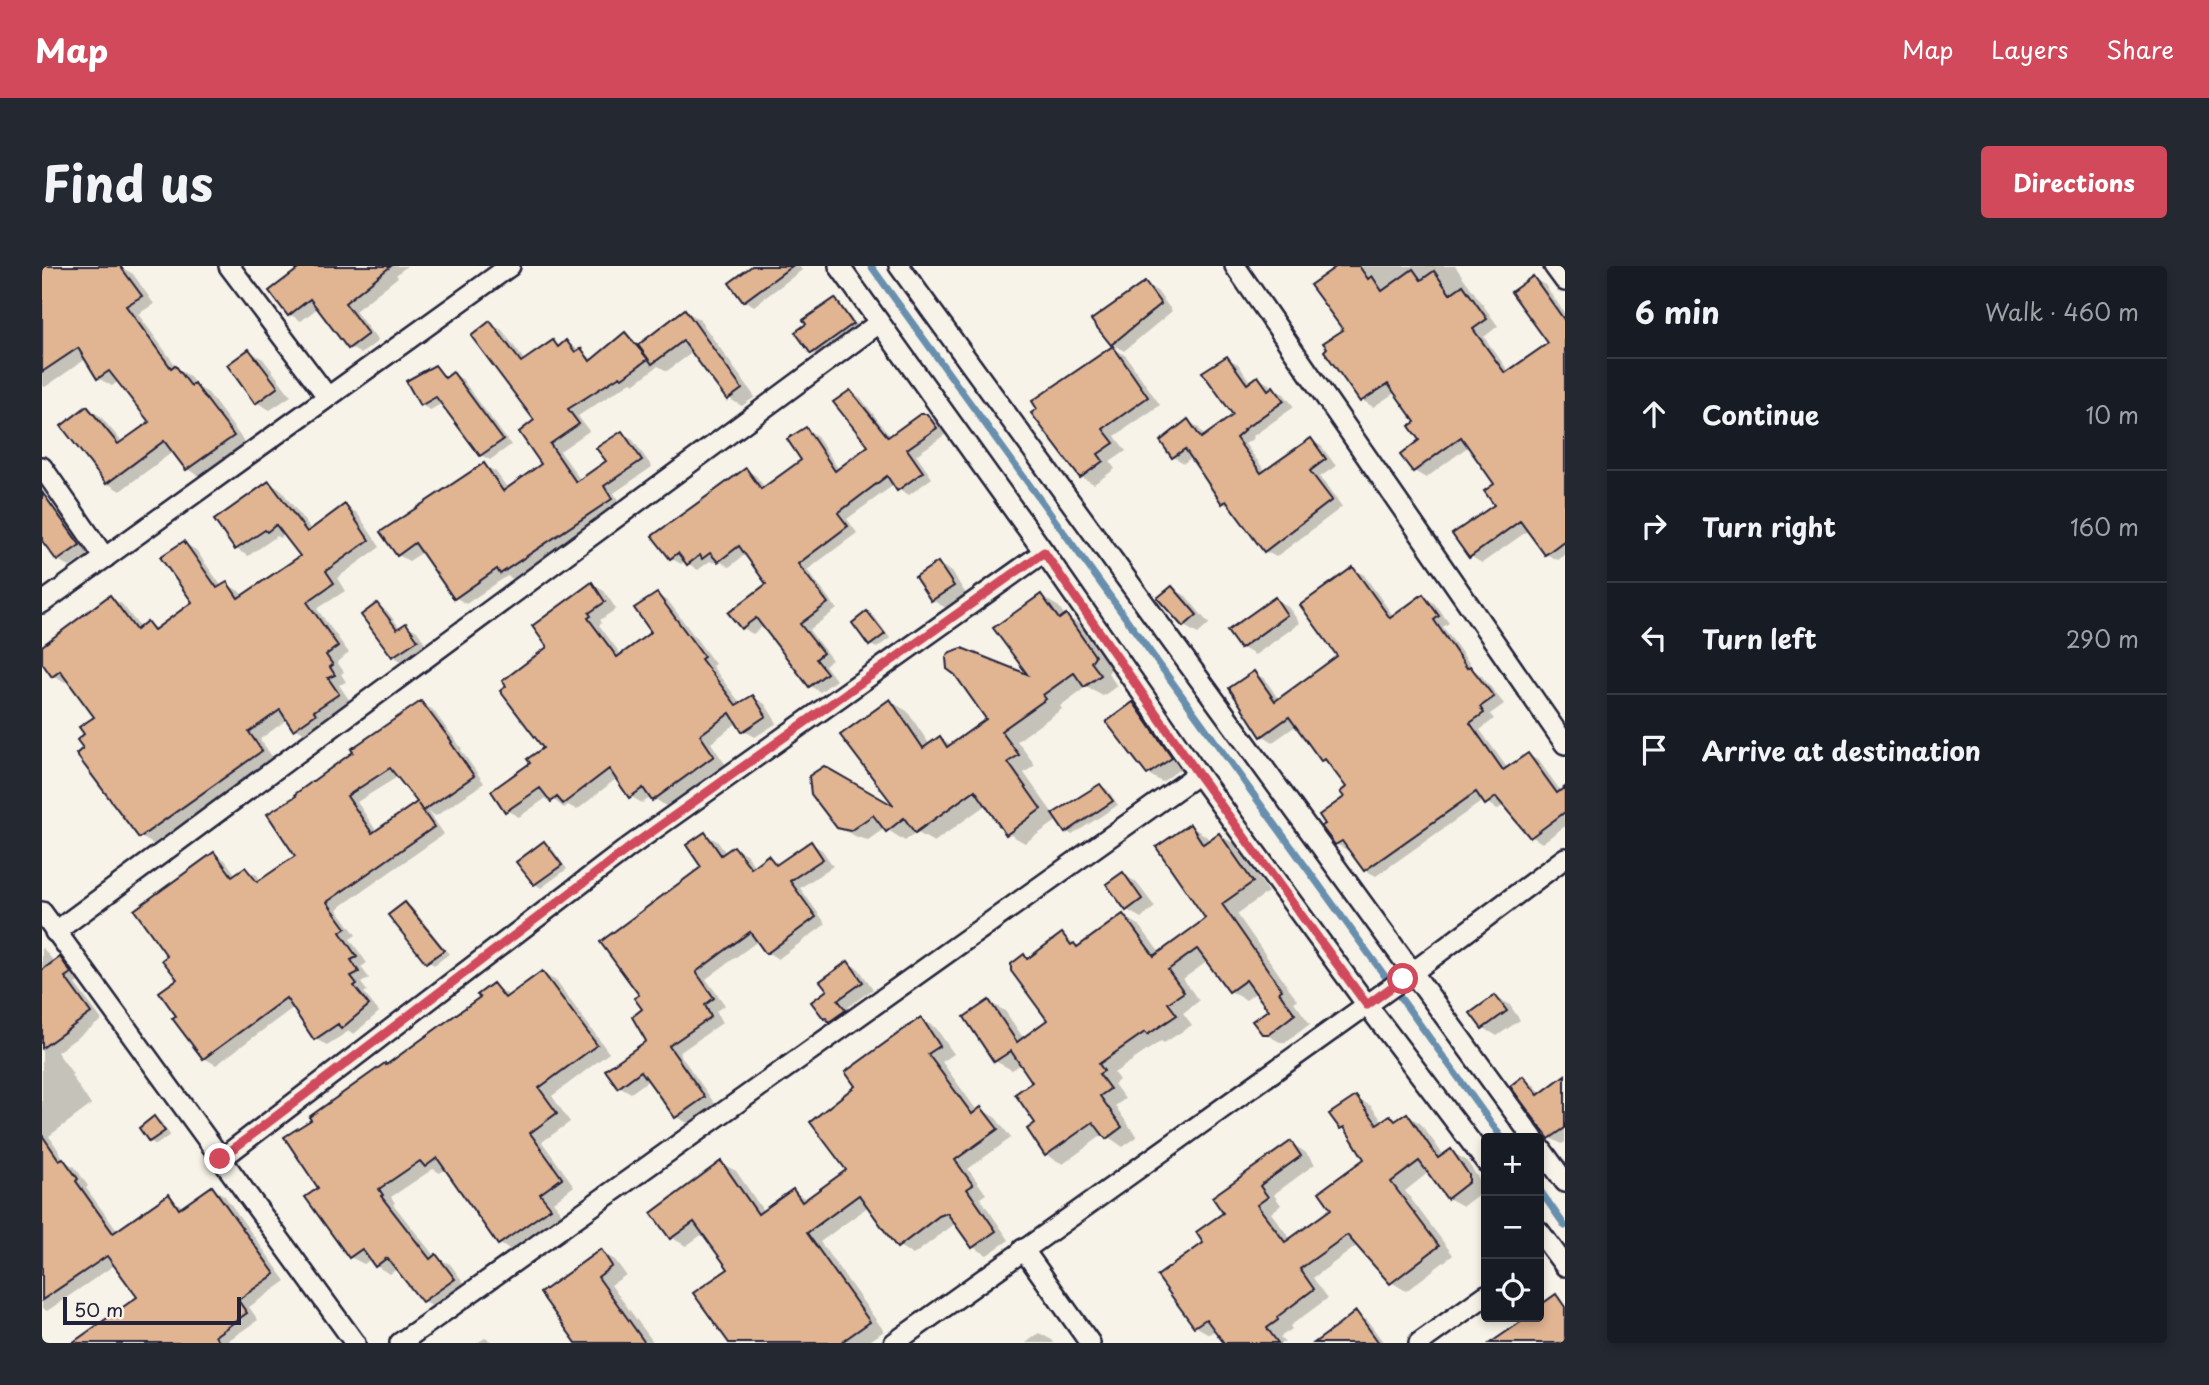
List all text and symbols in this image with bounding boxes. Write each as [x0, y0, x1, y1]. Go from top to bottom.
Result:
text: Map [35, 24, 108, 74]
text: Map [1902, 31, 1953, 67]
text: Layers [1991, 31, 2068, 67]
text: Share [2106, 31, 2174, 67]
text: Find us [42, 145, 213, 219]
button: Directions [1981, 146, 2167, 218]
text: 6 min [1635, 289, 1720, 334]
text: Walk · 460 m [1985, 294, 2139, 329]
icon: ahead [1635, 395, 1673, 433]
text: Continue [1702, 395, 1819, 434]
text: 10 m [2085, 397, 2139, 432]
icon: right [1635, 507, 1673, 545]
text: Turn right [1702, 507, 1836, 546]
text: 160 m [2070, 509, 2139, 544]
icon: left [1635, 619, 1673, 657]
text: Turn left [1702, 619, 1817, 658]
text: 290 m [2066, 621, 2139, 656]
icon: arrive [1635, 731, 1673, 769]
text: Arrive at destination [1702, 731, 1981, 770]
route start [1387, 963, 1418, 994]
map controls [1481, 1133, 1544, 1322]
button: + [1481, 1133, 1544, 1196]
route end [204, 1143, 235, 1174]
button: − [1481, 1196, 1544, 1259]
button: locate [1481, 1259, 1544, 1322]
scale bar [63, 1294, 242, 1326]
text: 50 m [74, 1295, 123, 1323]

